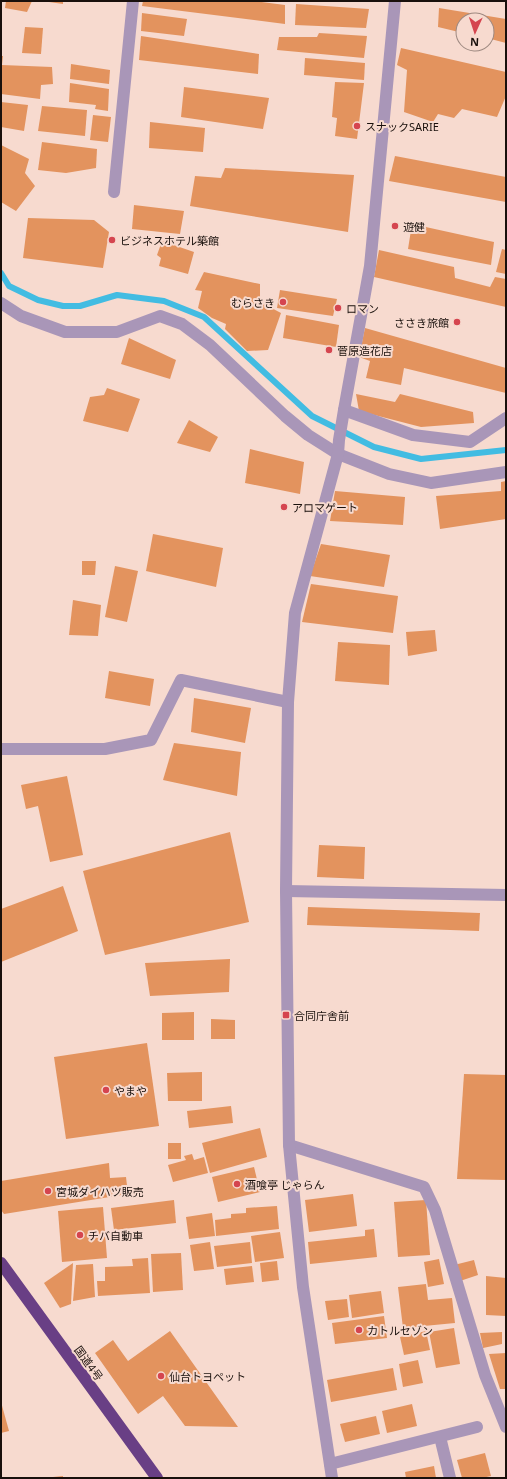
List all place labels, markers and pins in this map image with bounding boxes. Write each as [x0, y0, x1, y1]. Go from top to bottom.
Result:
place label: スナックSARIE [365, 119, 439, 134]
marker: スナックSARIE [352, 121, 362, 131]
place label: 遊健 [403, 219, 425, 234]
marker: 遊健 [390, 221, 400, 231]
place label: ビジネスホテル築館 [120, 233, 219, 248]
marker: ビジネスホテル築館 [107, 235, 117, 245]
place label: むらさき [231, 295, 275, 310]
marker: むらさき [278, 297, 288, 307]
place label: ロマン [346, 301, 379, 316]
marker: ロマン [333, 303, 343, 313]
place label: ささき旅館 [394, 315, 449, 330]
marker: ささき旅館 [452, 317, 462, 327]
place label: 菅原造花店 [337, 343, 392, 358]
marker: 菅原造花店 [324, 345, 334, 355]
place label: アロマゲート [292, 500, 358, 515]
marker: アロマゲート [279, 502, 289, 512]
place label: 合同庁舎前 [294, 1008, 349, 1023]
marker: 合同庁舎前 [281, 1010, 291, 1020]
place label: やまや [114, 1083, 147, 1098]
marker: やまや [101, 1085, 111, 1095]
place label: 酒喰亭 じゃらん [245, 1177, 325, 1192]
marker: 酒喰亭 じゃらん [232, 1179, 242, 1189]
place label: 宮城ダイハツ販売 [56, 1184, 144, 1199]
marker: 宮城ダイハツ販売 [43, 1186, 53, 1196]
place label: チバ自動車 [88, 1228, 143, 1243]
marker: チバ自動車 [75, 1230, 85, 1240]
place label: カトルセゾン [367, 1323, 433, 1338]
marker: カトルセゾン [354, 1325, 364, 1335]
place label: 仙台トヨペット [169, 1369, 246, 1384]
marker: 仙台トヨペット [156, 1371, 166, 1381]

